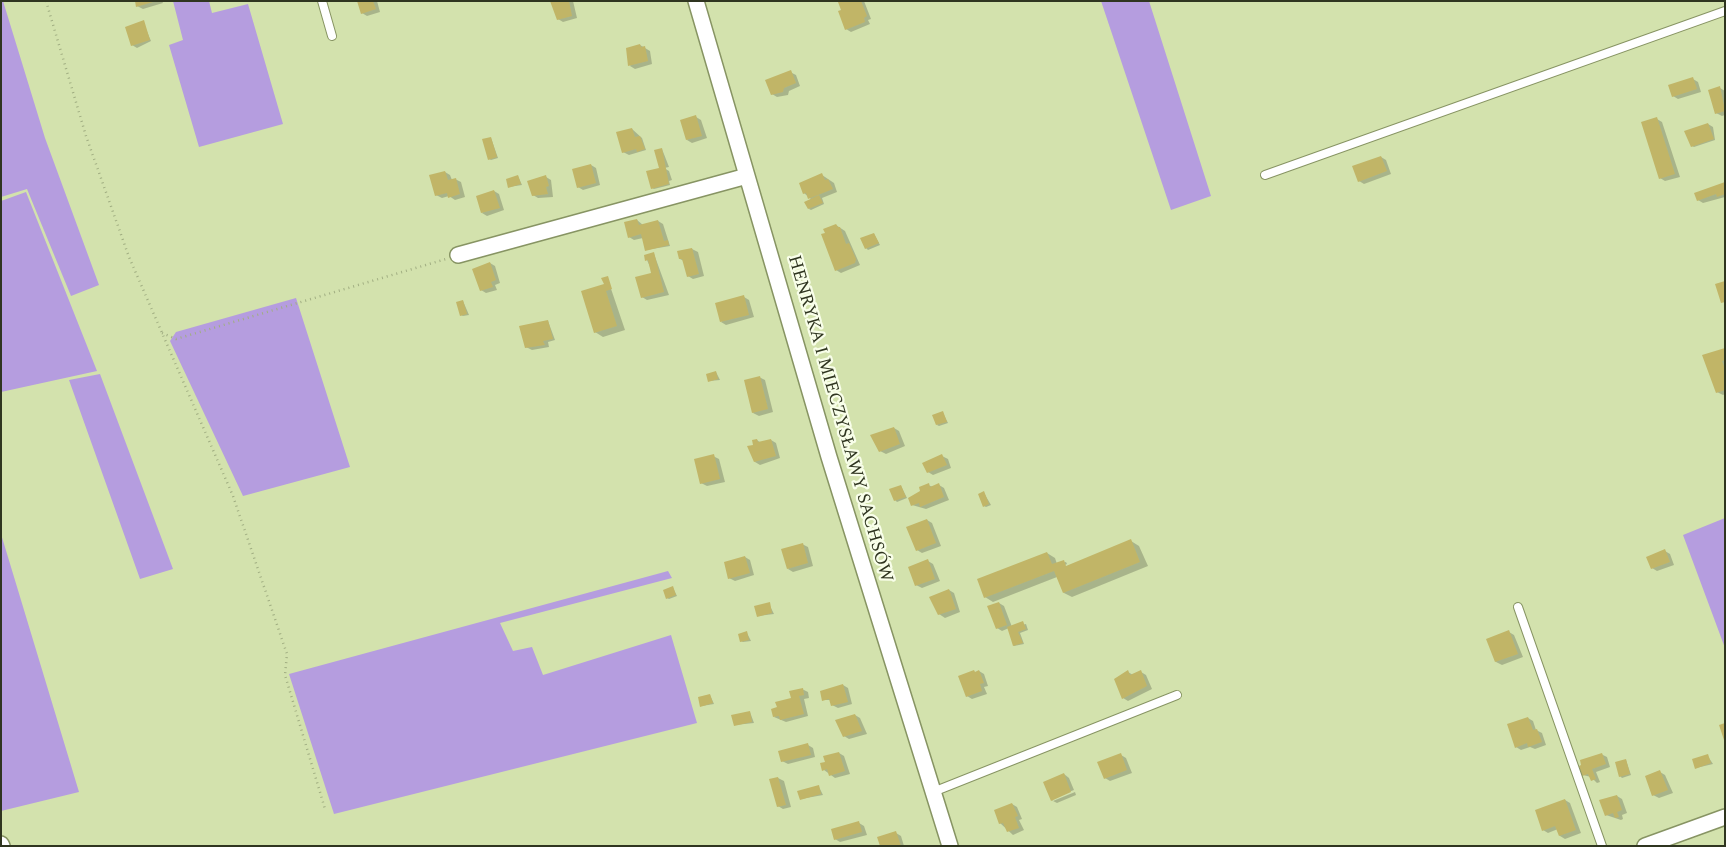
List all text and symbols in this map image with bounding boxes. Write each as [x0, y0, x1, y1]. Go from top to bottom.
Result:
street label: HENRYKA I MIECZYSŁAWY SACHSÓW [782, 253, 896, 585]

